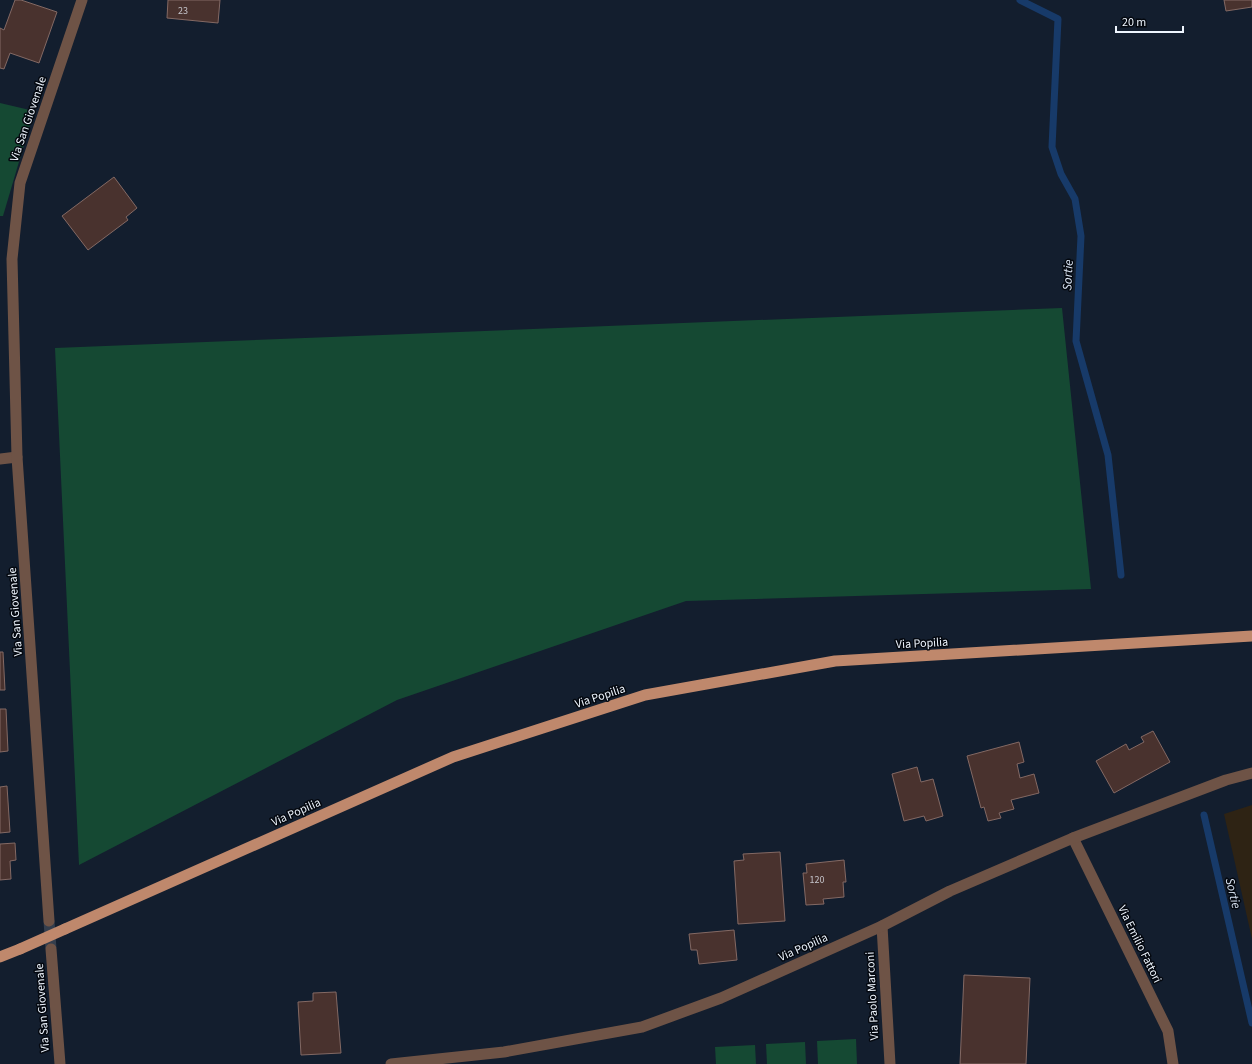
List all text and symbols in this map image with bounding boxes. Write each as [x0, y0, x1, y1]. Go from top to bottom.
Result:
house number: 23 [178, 4, 188, 18]
scale bar [1116, 8, 1183, 34]
text: 20 m [1122, 14, 1146, 31]
street label: Via San Giovenale [6, 74, 51, 164]
water label: Sortie [1058, 259, 1078, 291]
street label: Via San Giovenale [4, 567, 27, 657]
street label: Via Popilia [895, 634, 949, 653]
street label: Via Popilia [573, 680, 628, 713]
street label: Via Popilia [269, 794, 324, 831]
house number: 120 [810, 873, 824, 887]
water label: Sortie [1221, 876, 1245, 910]
street label: Via Emilio Fattori [1113, 903, 1166, 986]
street label: Via Popilia [776, 929, 831, 966]
street label: Via Paolo Marconi [862, 951, 883, 1041]
street label: Via San Giovenale [31, 963, 54, 1053]

